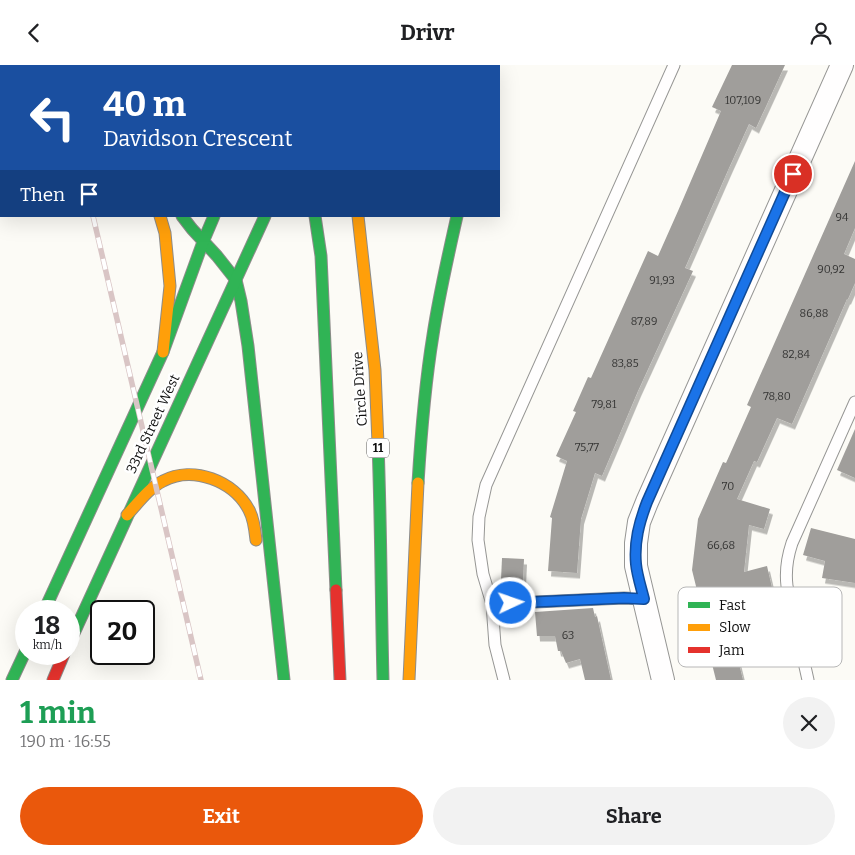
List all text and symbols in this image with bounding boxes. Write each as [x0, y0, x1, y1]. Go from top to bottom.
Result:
icon: back [20, 19, 48, 47]
text: Drivr [400, 19, 455, 46]
icon: person [807, 19, 835, 47]
text: 40 m [103, 83, 186, 125]
icon: left [20, 85, 85, 150]
house number: 107,109 [725, 94, 761, 107]
text: Davidson Crescent [103, 125, 292, 152]
pin [772, 153, 814, 195]
icon: arrive [779, 160, 807, 188]
icon: arrive [75, 180, 103, 208]
text: Then [20, 183, 65, 206]
house number: 94 [836, 211, 849, 224]
house number: 90,92 [817, 263, 845, 276]
house number: 91,93 [649, 274, 675, 287]
house number: 86,88 [800, 307, 828, 320]
house number: 87,89 [631, 315, 657, 328]
house number: 82,84 [782, 348, 811, 361]
street label: Circle Drive [349, 351, 371, 427]
house number: 83,85 [611, 357, 639, 370]
street label: 33rd Street West [123, 372, 183, 476]
house number: 78,80 [763, 390, 791, 403]
house number: 79,81 [592, 398, 617, 411]
road number: 11 [367, 438, 389, 457]
house number: 75,77 [575, 441, 599, 454]
house number: 70 [722, 480, 734, 493]
house number: 66,68 [707, 539, 735, 552]
position arrow [484, 576, 536, 628]
legend [678, 587, 842, 667]
text: Fast [719, 597, 746, 614]
speed limit sign: 20 [90, 600, 155, 665]
text: 18 [35, 611, 60, 641]
text: Slow [719, 619, 751, 636]
house number: 63 [562, 629, 574, 642]
text: km/h [33, 638, 62, 652]
text: Jam [718, 642, 745, 659]
text: 1 min [20, 695, 96, 731]
button: close [783, 697, 835, 749]
text: 190 m · 16:55 [20, 732, 111, 751]
button: Exit [20, 787, 423, 845]
button: Share [433, 787, 835, 845]

